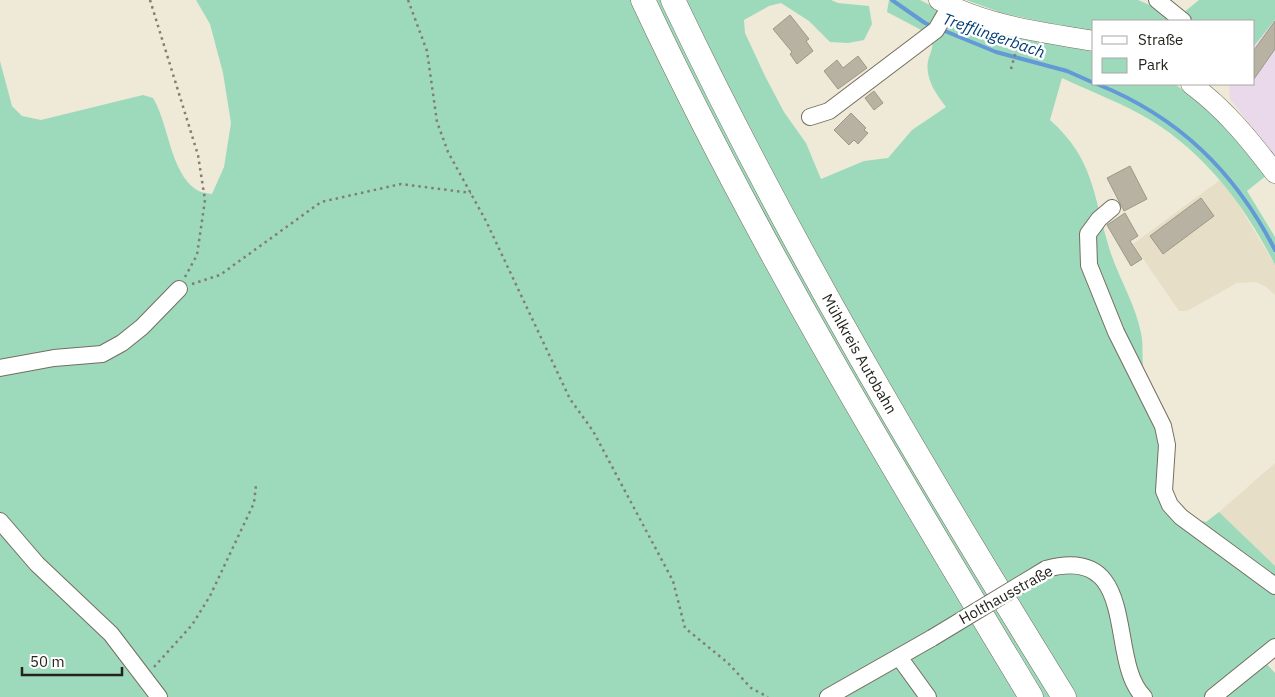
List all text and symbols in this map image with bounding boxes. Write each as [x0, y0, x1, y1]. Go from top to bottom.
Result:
water label: Trefflingerbach [940, 8, 1048, 62]
legend [1092, 20, 1255, 85]
text: Straße [1138, 30, 1183, 49]
text: Park [1138, 55, 1168, 74]
street label: Mühlkreis Autobahn [818, 290, 901, 417]
street label: Holthausstraße [956, 561, 1056, 628]
scale bar [22, 644, 122, 676]
text: 50 m [30, 652, 65, 671]

